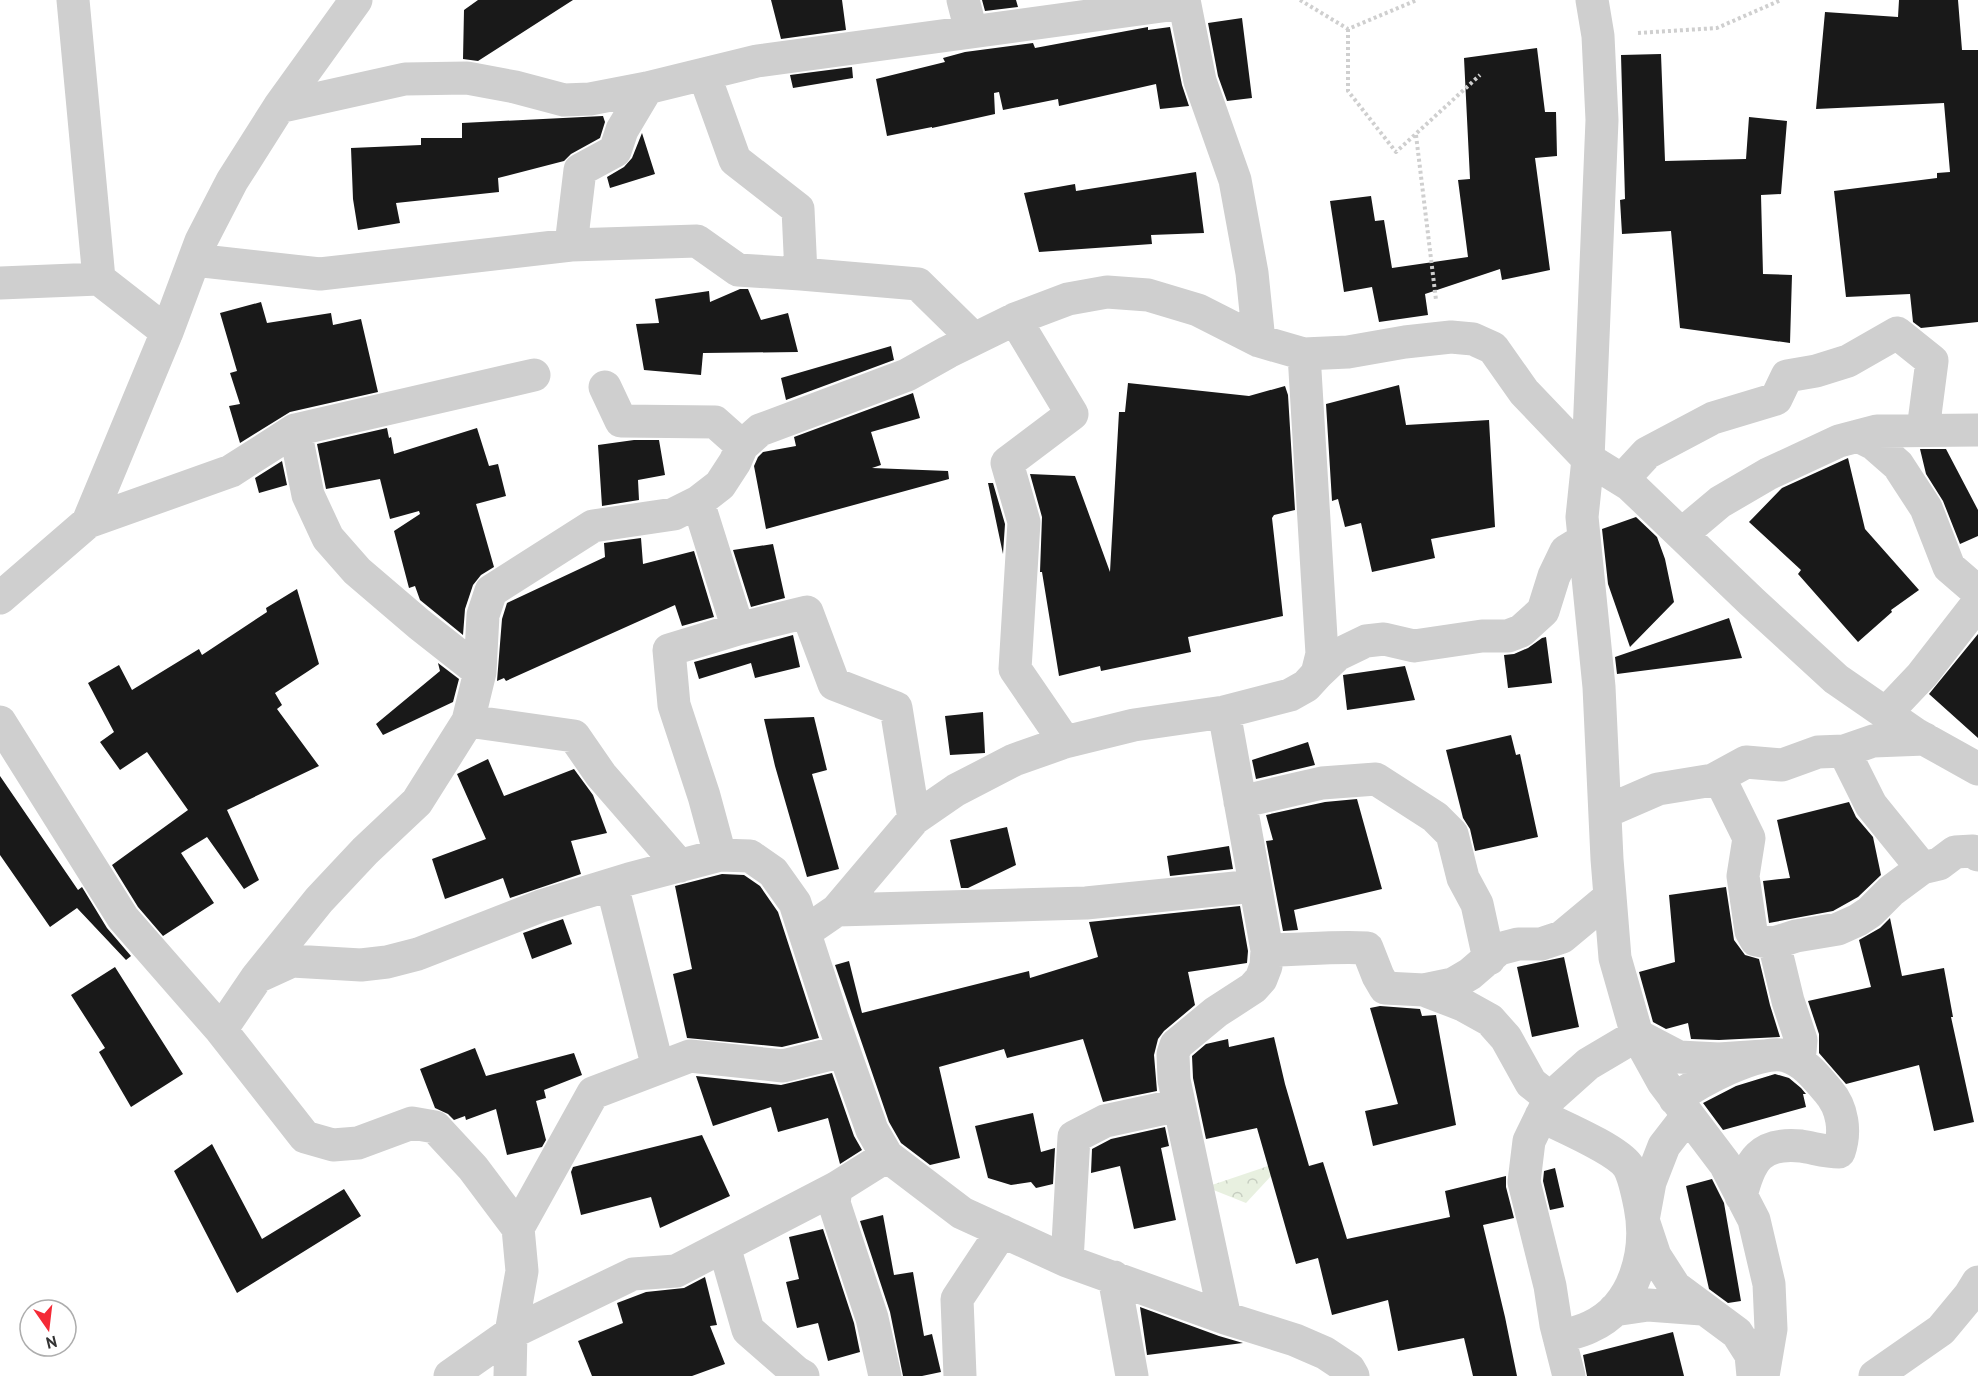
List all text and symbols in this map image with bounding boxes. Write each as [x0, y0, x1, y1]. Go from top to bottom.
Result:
north arrow [18, 1298, 78, 1358]
text: N [44, 1332, 59, 1354]

